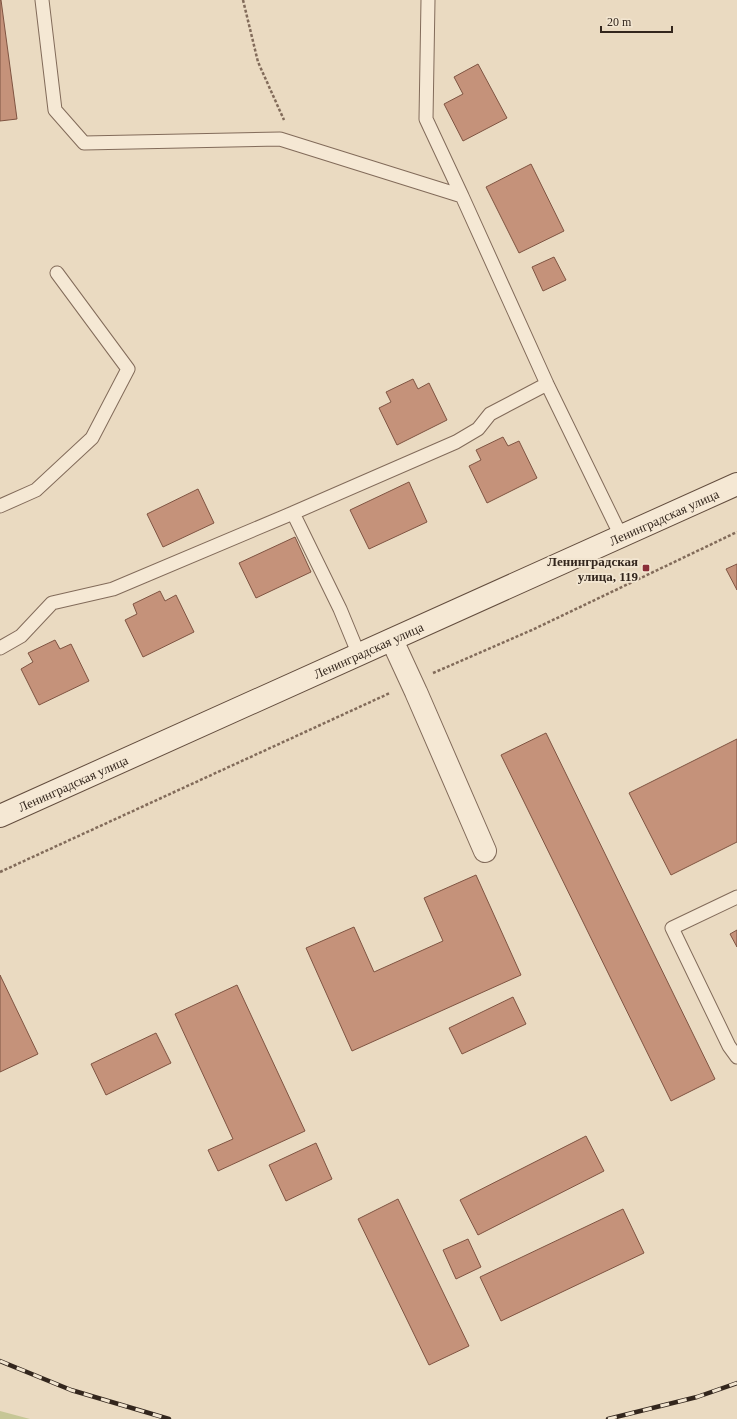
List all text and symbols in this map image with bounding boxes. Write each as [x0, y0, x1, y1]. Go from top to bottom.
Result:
scale bar [601, 8, 672, 34]
text: 20 m [607, 15, 632, 29]
street label: Ленинградская улица [607, 486, 721, 548]
place label: Ленинградская улица, 119 [547, 554, 638, 584]
marker: Ленинградская улица, 119 [641, 563, 651, 573]
street label: Ленинградская улица [311, 619, 426, 681]
street label: Ленинградская улица [16, 752, 130, 814]

